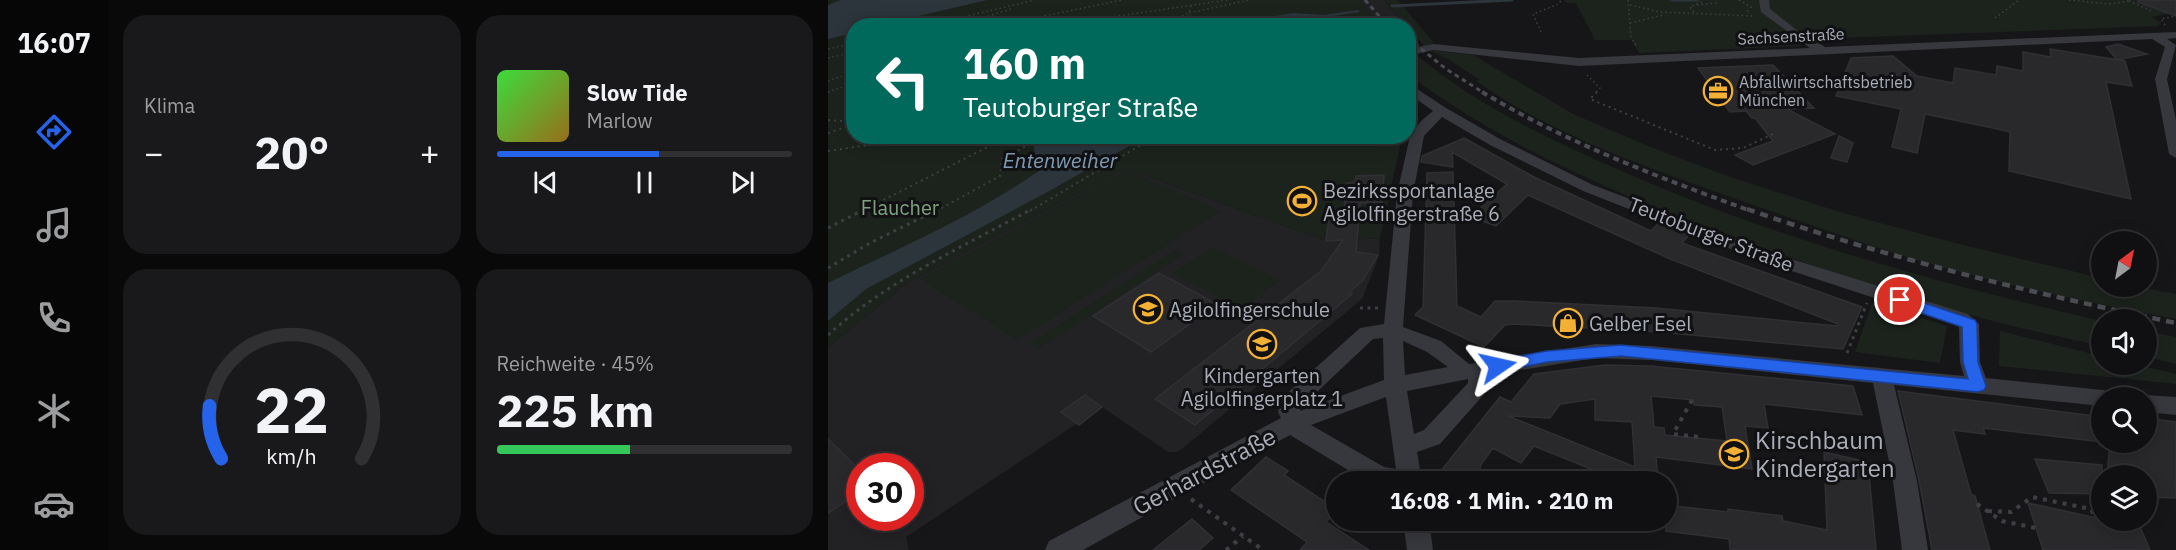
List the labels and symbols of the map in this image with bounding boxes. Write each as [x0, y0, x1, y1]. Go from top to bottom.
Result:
street label: Sachsenstraße [1737, 23, 1845, 49]
place label: Abfallwirtschaftsbetrieb München [1739, 72, 1912, 110]
office icon: Abfallwirtschaftsbetrieb München [1702, 75, 1734, 107]
water label: Entenweiher [1003, 146, 1119, 174]
place label: Bezirkssportanlage Agilolfingerstraße 6 [1323, 177, 1500, 227]
sports icon: Bezirkssportanlage Agilolfingerstraße 6 [1286, 185, 1318, 217]
street label: Teutoburger Straße [1625, 190, 1797, 278]
park label: Flaucher [861, 194, 939, 221]
north arrow [2091, 231, 2157, 297]
pin [1874, 274, 1925, 325]
school or university icon: Agilolfingerschule [1132, 293, 1164, 325]
place label: Agilolfingerschule [1169, 296, 1330, 323]
shop icon: Gelber Esel [1552, 307, 1584, 339]
place label: Gelber Esel [1589, 310, 1692, 337]
school or university icon: Kindergarten Agilolfingerplatz 1 [1246, 328, 1278, 360]
position arrow [1466, 334, 1530, 398]
place label: Kindergarten Agilolfingerplatz 1 [1181, 362, 1343, 412]
street label: Gerhardstraße [1127, 420, 1281, 522]
place label: Kirschbaum Kindergarten [1755, 424, 1895, 484]
school or university icon: Kirschbaum Kindergarten [1718, 438, 1750, 470]
speed limit sign: 30 [846, 453, 924, 531]

